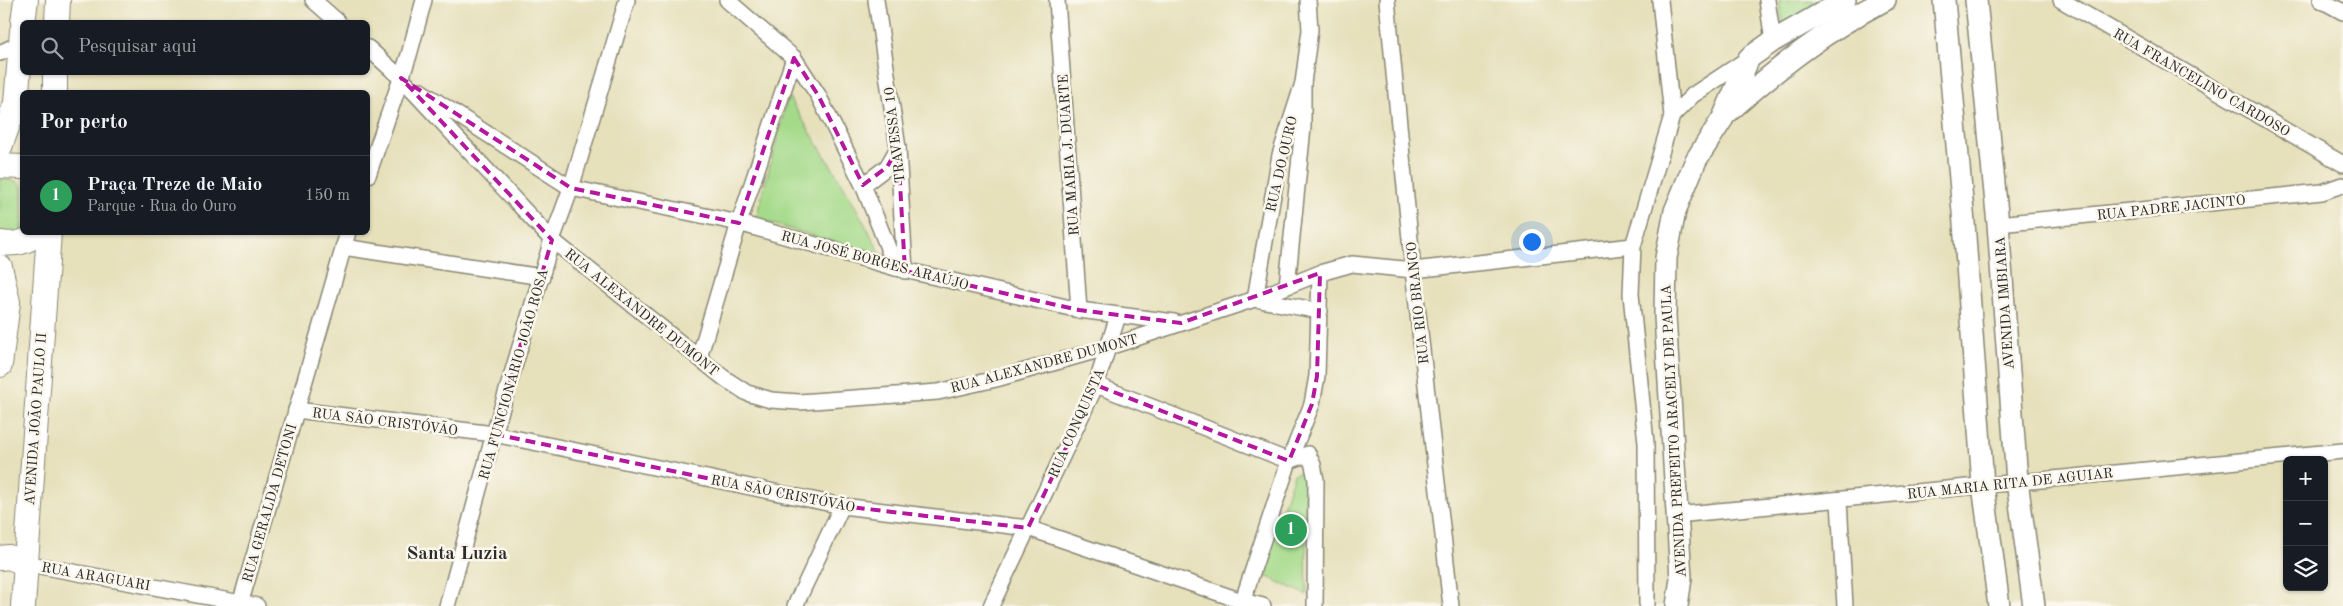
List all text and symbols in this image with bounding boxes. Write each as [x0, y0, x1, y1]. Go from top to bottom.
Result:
search box [20, 20, 370, 75]
street label: RUA FRANCELINO CARDOSO [2111, 26, 2293, 139]
icon: search [38, 34, 66, 62]
text: Pesquisar aqui [78, 38, 197, 57]
street label: RUA MARIA J. DUARTE [1056, 74, 1082, 236]
street label: TRAVESSA 10 [882, 86, 908, 184]
text: Por perto [40, 112, 128, 133]
street label: RUA DO OURO [1264, 114, 1300, 214]
text: Praça Treze de Maio [87, 176, 262, 195]
text: 1 [51, 188, 61, 204]
text: 150 m [305, 188, 350, 204]
street label: RUA PADRE JACINTO [2096, 193, 2246, 223]
text: Parque · Rua do Ouro [87, 199, 236, 215]
street label: RUA JOSÉ BORGES ARAÚJO [779, 225, 971, 293]
your location [1519, 229, 1545, 255]
street label: AVENIDA IMBIARA [1993, 235, 2017, 370]
street label: RUA RIO BRANCO [1405, 241, 1431, 365]
street label: RUA ALEXANDRE DUMONT [562, 246, 721, 379]
street label: RUA FUNCIONÁRIO JOÃO ROSA [474, 266, 551, 481]
street label: AVENIDA PREFEITO ARACELY DE PAULA [1659, 284, 1689, 578]
street label: AVENIDA JOÃO PAULO II [20, 332, 49, 506]
street label: RUA ALEXANDRE DUMONT [949, 332, 1140, 396]
street label: RUA CONQUISTA [1046, 366, 1107, 480]
street label: RUA SÃO CRISTÓVÃO [311, 402, 459, 438]
street label: RUA GERALDA DETONI [241, 422, 299, 584]
map controls [2283, 456, 2328, 591]
button: + [2283, 456, 2328, 501]
street label: RUA MARIA RITA DE AGUIAR [1906, 466, 2114, 502]
street label: RUA SÃO CRISTÓVÃO [709, 469, 857, 515]
button: − [2283, 501, 2328, 546]
pin: 1 [1275, 511, 1307, 549]
district label: Santa Luzia [406, 545, 508, 564]
button: layers [2283, 546, 2328, 591]
street label: RUA ARAGUARI [40, 561, 151, 593]

